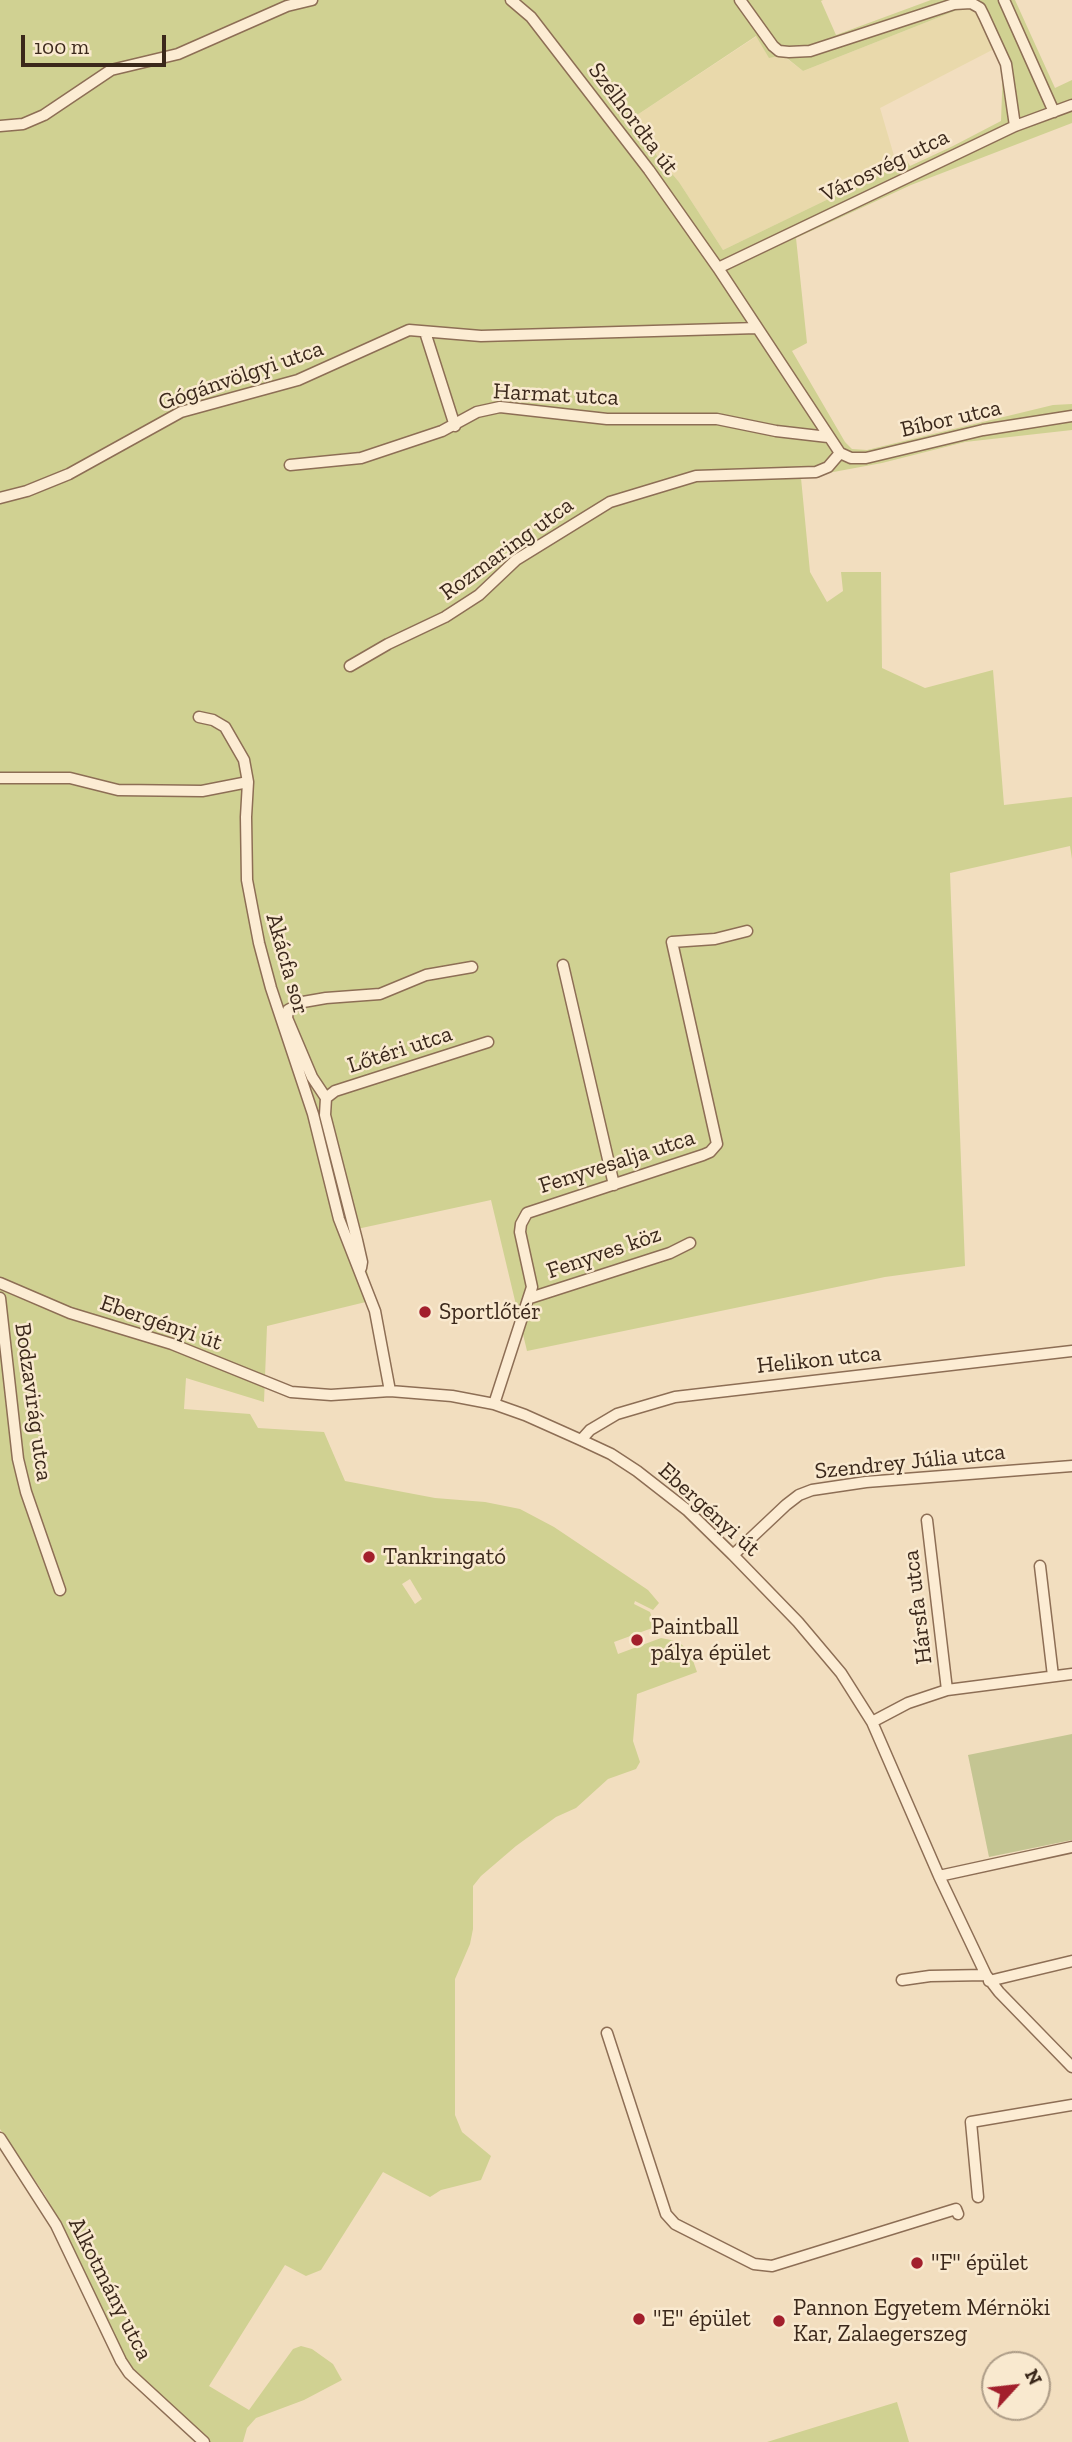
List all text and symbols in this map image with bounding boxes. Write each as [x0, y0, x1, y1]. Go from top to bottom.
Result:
scale bar [24, 21, 170, 65]
text: 100 m [34, 34, 89, 59]
street label: Szélhordta út [582, 58, 684, 180]
street label: Városvég utca [816, 123, 954, 209]
street label: Gógánvölgyi utca [155, 335, 327, 417]
street label: Harmat utca [492, 378, 620, 412]
street label: Bíbor utca [898, 394, 1004, 444]
street label: Rozmaring utca [435, 492, 579, 606]
street label: Akácfa sor [259, 910, 315, 1018]
street label: Lőtéri utca [344, 1020, 456, 1080]
street label: Fenyvesalja utca [536, 1124, 698, 1200]
street label: Fenyves köz [543, 1221, 665, 1285]
street label: Ebergényi út [96, 1289, 226, 1357]
place label: Sportlőtér [439, 1298, 541, 1326]
marker: Sportlőtér [417, 1304, 433, 1320]
street label: Bodzavirág utca [8, 1321, 58, 1483]
street label: Helikon utca [755, 1340, 883, 1380]
street label: Szendrey Júlia utca [813, 1438, 1007, 1486]
street label: Ebergényi út [652, 1457, 766, 1563]
place label: Tankringató [383, 1543, 506, 1571]
street label: Hársfa utca [897, 1548, 939, 1666]
marker: Tankringató [361, 1549, 377, 1565]
place label: Paintball pálya épület [651, 1613, 771, 1667]
marker: Paintball pálya épület [629, 1632, 645, 1648]
street label: Alkotmány utca [62, 2213, 158, 2365]
place label: "F" épület [931, 2249, 1028, 2277]
marker: "F" épület [909, 2255, 925, 2271]
place label: Pannon Egyetem Mérnöki Kar, Zalaegerszeg [793, 2294, 1050, 2348]
place label: "E" épület [653, 2305, 751, 2333]
marker: "E" épület [631, 2311, 647, 2327]
marker: Pannon Egyetem Mérnöki Kar, Zalaegerszeg [771, 2313, 787, 2329]
north arrow [981, 2351, 1051, 2421]
text: N [1020, 2365, 1047, 2389]

